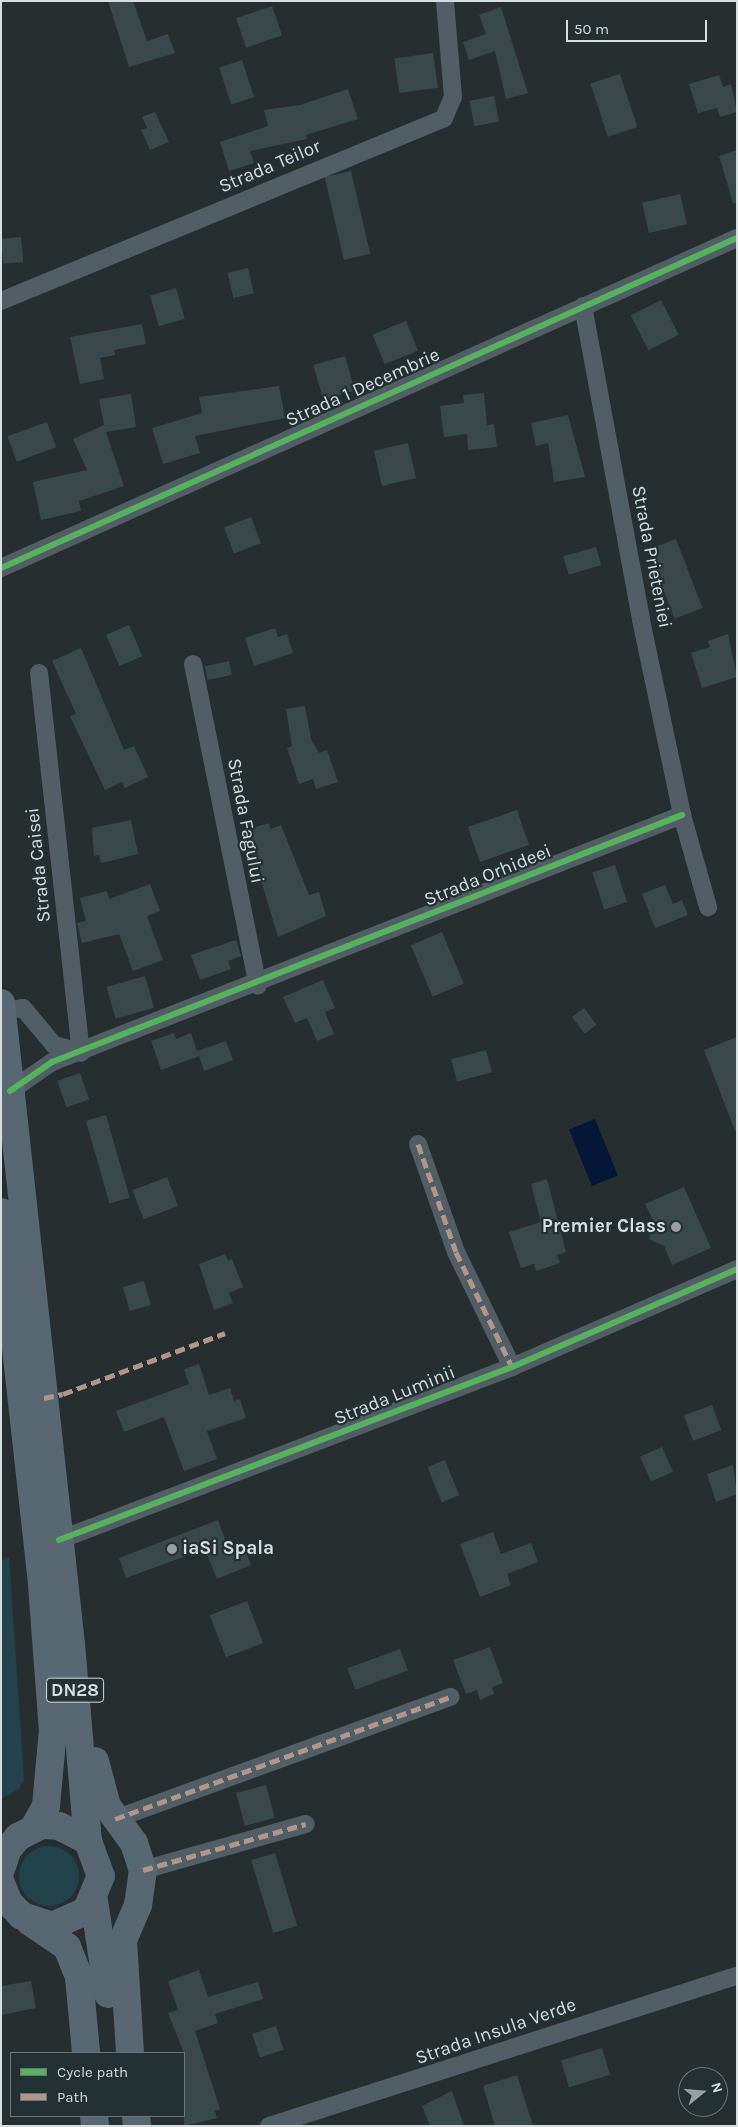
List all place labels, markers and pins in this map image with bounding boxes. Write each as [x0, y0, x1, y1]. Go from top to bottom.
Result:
place label: Premier Class [542, 1216, 666, 1238]
marker: Premier Class [670, 1221, 682, 1233]
place label: iaSi Spala [182, 1538, 274, 1560]
marker: iaSi Spala [166, 1543, 178, 1555]

